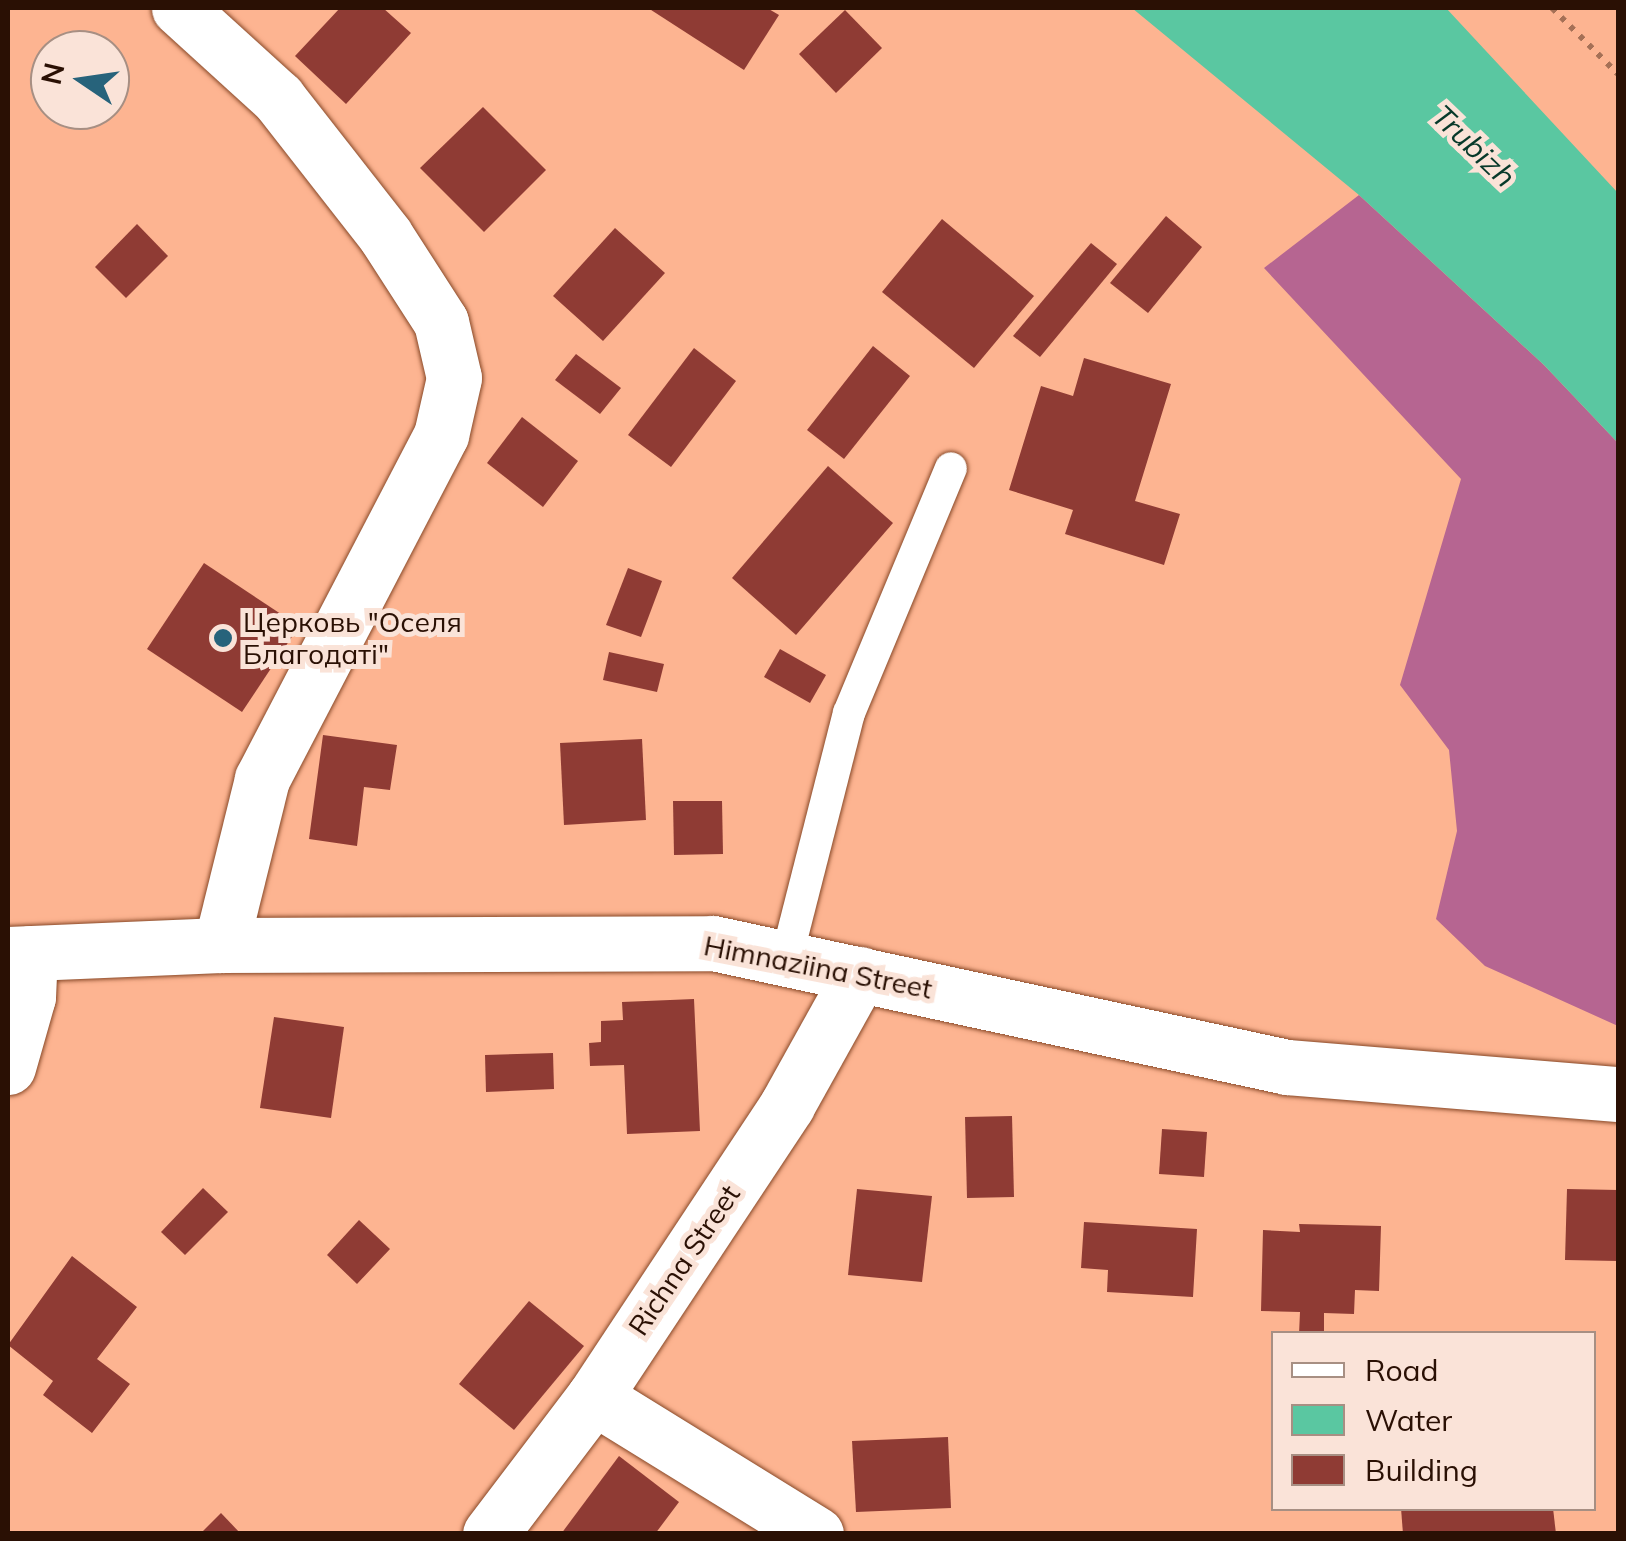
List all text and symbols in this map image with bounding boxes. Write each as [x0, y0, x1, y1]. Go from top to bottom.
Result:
north arrow [30, 30, 130, 130]
text: N [33, 59, 72, 88]
water label: Trubizh [1425, 98, 1523, 194]
place label: Церковь "Оселя Благодаті" [243, 605, 462, 671]
marker: Церковь "Оселя Благодаті" [212, 627, 234, 649]
street label: Himnaziina Street [701, 928, 935, 1006]
street label: Richna Street [621, 1178, 747, 1342]
legend [1271, 1331, 1596, 1511]
text: Road [1365, 1351, 1439, 1389]
text: Water [1365, 1401, 1452, 1439]
text: Building [1365, 1451, 1478, 1489]

